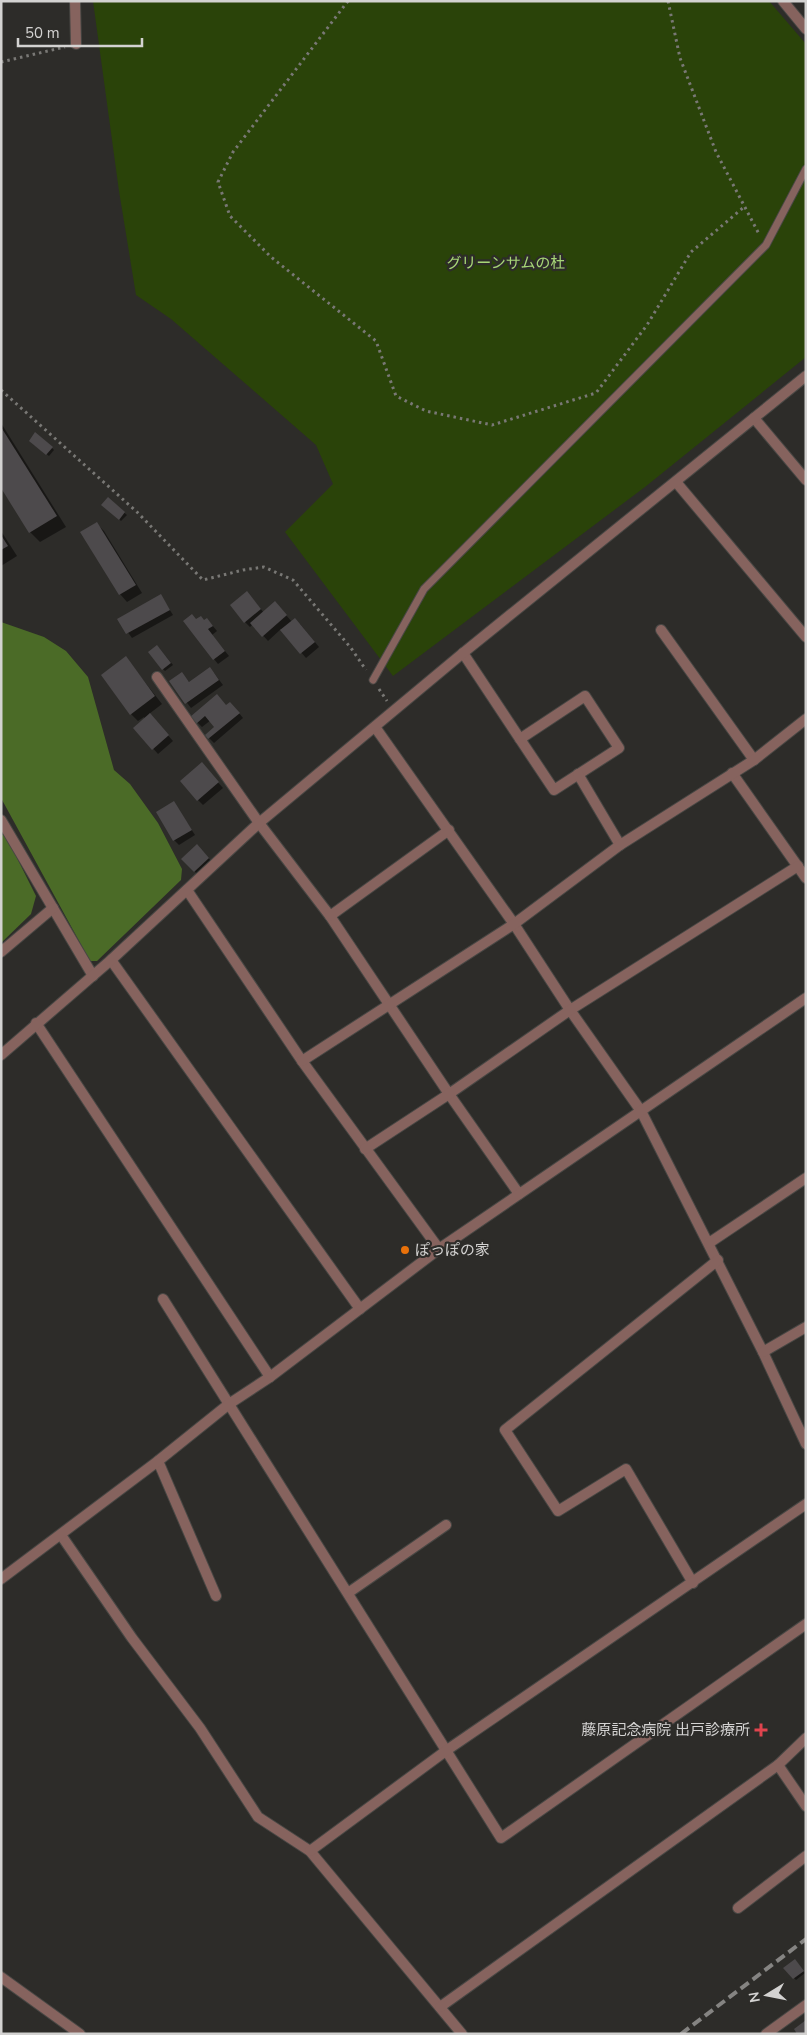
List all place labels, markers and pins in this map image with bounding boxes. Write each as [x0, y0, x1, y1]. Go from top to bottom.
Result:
place label: ぽっぽの家 [415, 1240, 490, 1260]
marker: ぽっぽの家 [399, 1244, 411, 1256]
place label: 藤原記念病院 出戸診療所 [581, 1720, 750, 1740]
marker: 藤原記念病院 出戸診療所 [754, 1723, 768, 1737]

